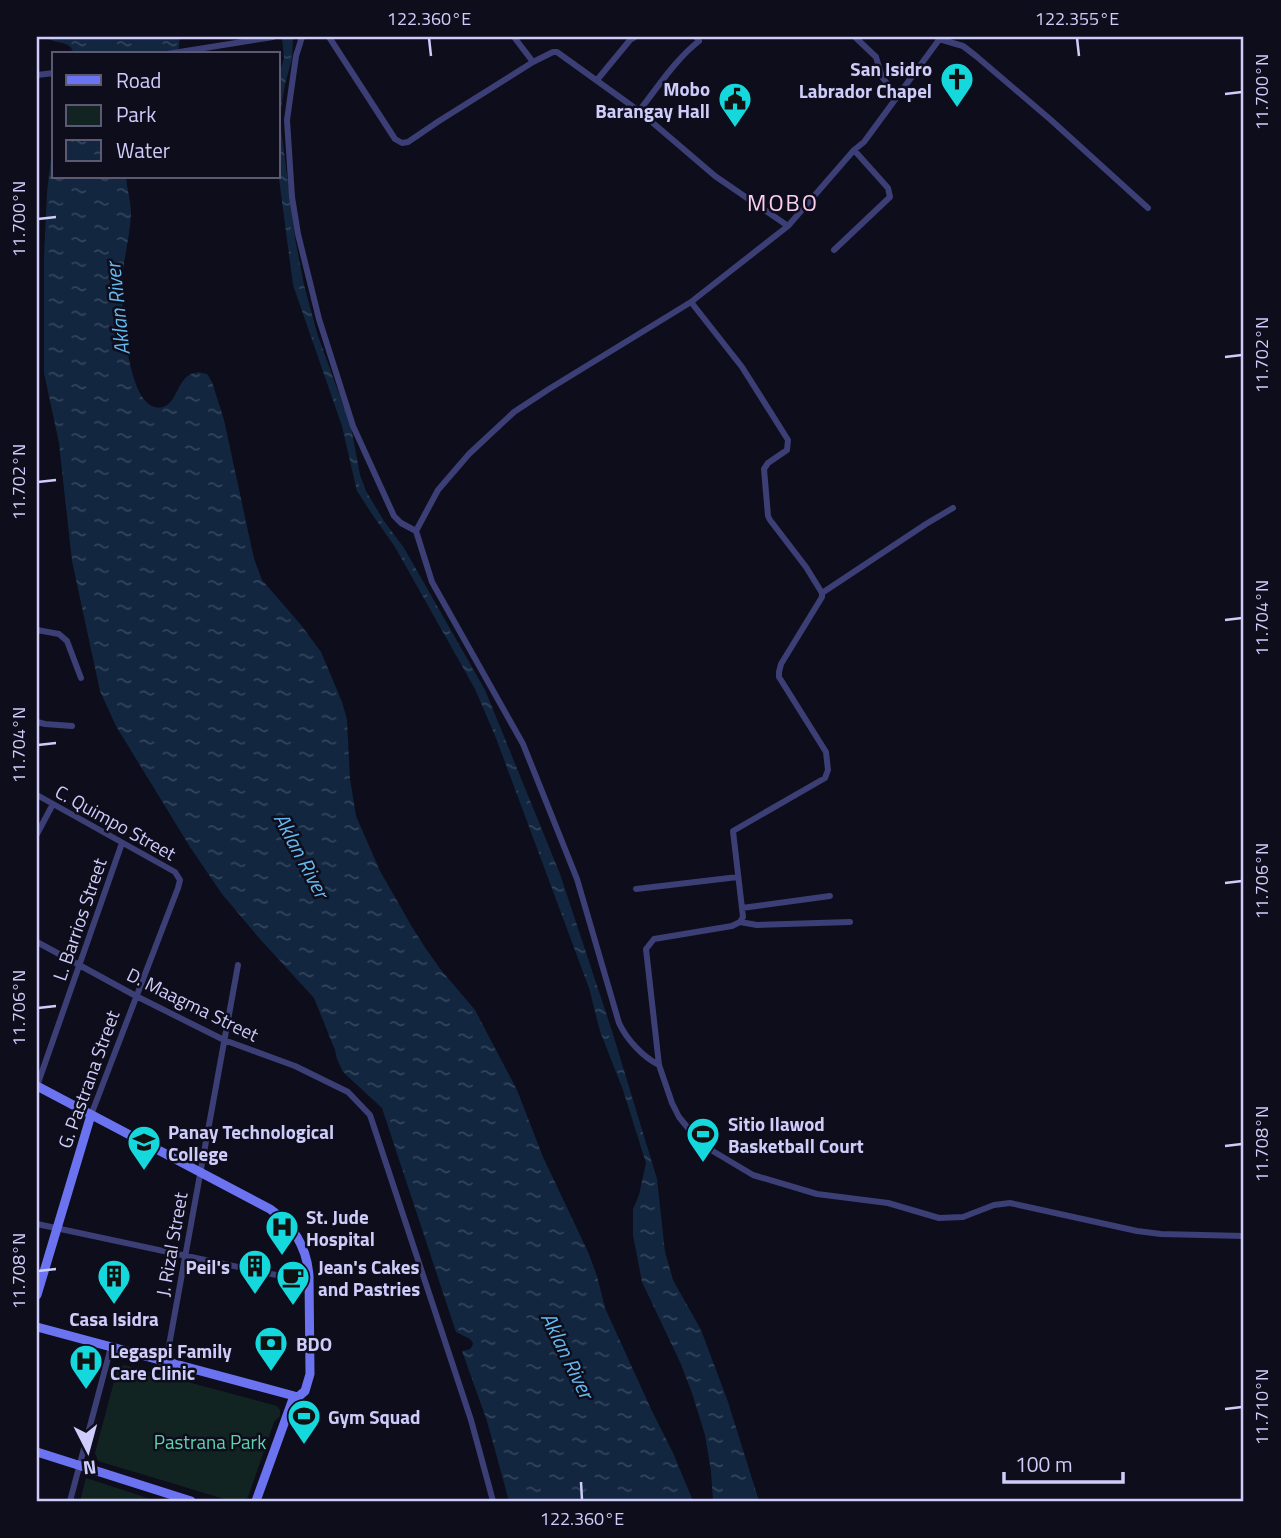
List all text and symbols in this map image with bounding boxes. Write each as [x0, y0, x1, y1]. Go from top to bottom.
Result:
text: 122.360°E [387, 5, 471, 32]
text: 122.355°E [1035, 5, 1119, 32]
legend [52, 52, 280, 178]
place label: San Isidro Labrador Chapel [799, 54, 932, 105]
text: 11.700°N [1248, 54, 1275, 130]
church icon: San Isidro Labrador Chapel [938, 60, 976, 109]
text: Road [116, 64, 161, 96]
place label: Mobo Barangay Hall [595, 74, 710, 125]
public building icon: Mobo Barangay Hall [716, 80, 754, 129]
text: Park [116, 98, 156, 130]
text: Water [116, 134, 170, 166]
text: 11.700°N [5, 181, 32, 257]
district label: MOBO [747, 185, 819, 220]
water label: Aklan River [96, 259, 138, 357]
text: 11.702°N [1248, 317, 1275, 393]
text: 11.702°N [5, 444, 32, 520]
text: 11.704°N [1248, 580, 1275, 656]
text: 11.704°N [5, 707, 32, 783]
street label: C. Quimpo Street [50, 777, 182, 867]
water label: Aklan River [266, 807, 339, 906]
text: 11.706°N [1248, 843, 1275, 919]
street label: L. Barrios Street [44, 853, 114, 984]
street label: D. Maagma Street [122, 959, 264, 1049]
text: 11.706°N [5, 970, 32, 1046]
street label: G. Pastrana Street [50, 1006, 127, 1152]
text: 11.708°N [1248, 1106, 1275, 1182]
place label: Sitio Ilawod Basketball Court [728, 1109, 864, 1160]
sports icon: Sitio Ilawod Basketball Court [684, 1115, 722, 1164]
place label: Panay Technological College [168, 1117, 334, 1168]
school or university icon: Panay Technological College [125, 1123, 163, 1172]
street label: J. Rizal Street [148, 1189, 194, 1298]
place label: St. Jude Hospital [306, 1202, 375, 1253]
hospital icon: St. Jude Hospital [263, 1208, 301, 1257]
text: 11.708°N [5, 1233, 32, 1309]
building icon: Peil's [236, 1247, 274, 1296]
place label: Peil's [186, 1252, 230, 1281]
place label: Jean's Cakes and Pastries [318, 1252, 420, 1303]
building icon: Casa Isidra [95, 1257, 133, 1306]
cafe icon: Jean's Cakes and Pastries [274, 1258, 312, 1307]
place label: Casa Isidra [69, 1304, 159, 1333]
water label: Aklan River [533, 1306, 604, 1406]
bank icon: BDO [252, 1324, 290, 1373]
place label: BDO [296, 1329, 332, 1358]
place label: Legaspi Family Care Clinic [110, 1336, 232, 1387]
hospital icon: Legaspi Family Care Clinic [67, 1342, 105, 1391]
text: 11.710°N [1248, 1369, 1275, 1445]
sports icon: Gym Squad [285, 1397, 323, 1446]
place label: Gym Squad [328, 1402, 420, 1431]
north arrow [52, 1416, 122, 1486]
park label: Pastrana Park [154, 1427, 266, 1456]
scale bar [1004, 1440, 1124, 1484]
text: 100 m [1015, 1448, 1072, 1480]
text: N [82, 1453, 98, 1484]
text: 122.360°E [540, 1505, 624, 1532]

